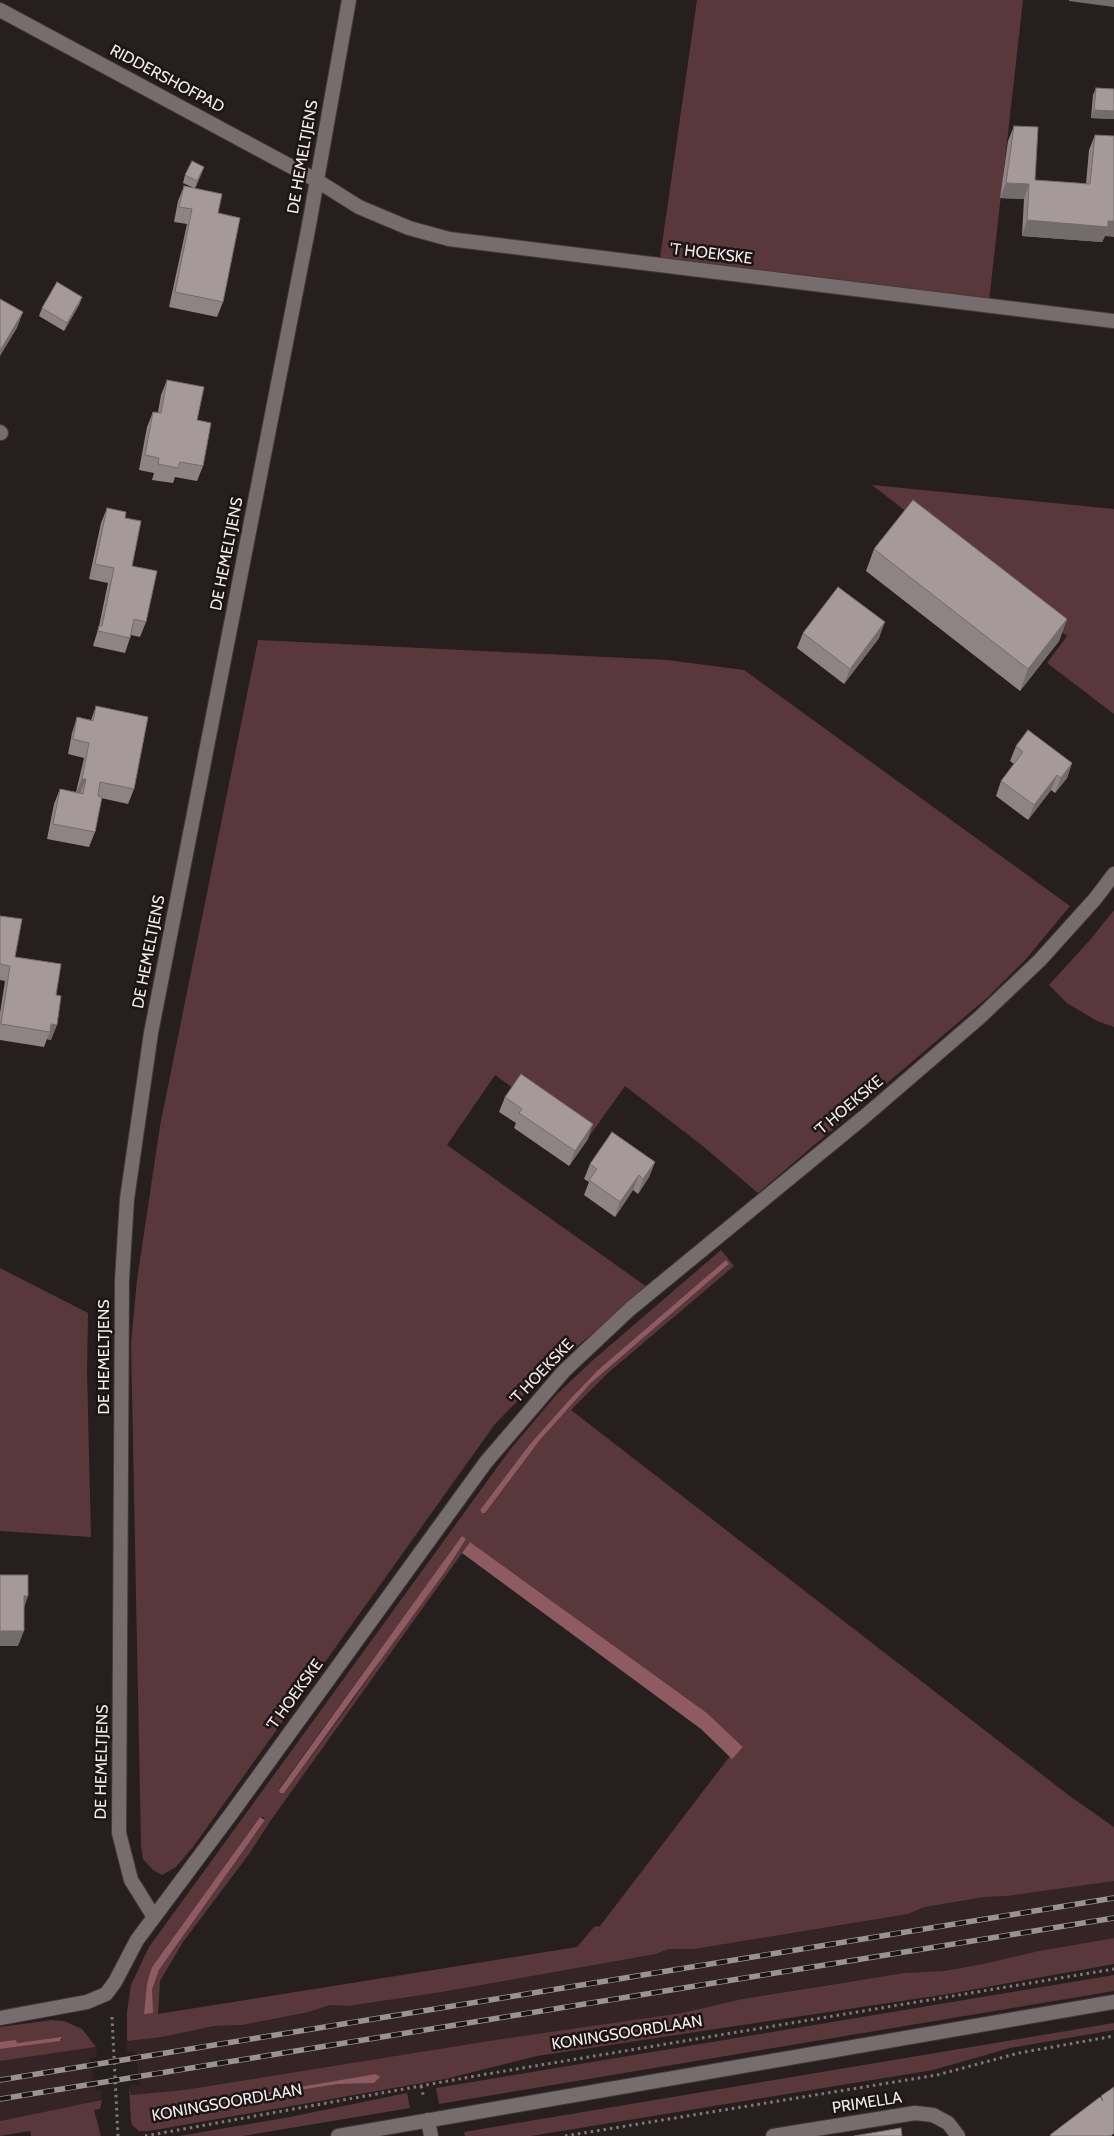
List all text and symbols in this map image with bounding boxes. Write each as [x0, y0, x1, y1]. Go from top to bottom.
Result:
street label: RIDDERSHOFPAD [107, 41, 227, 117]
street label: DE HEMELTJENS [284, 99, 322, 215]
street label: 'T HOEKSKE [668, 239, 754, 269]
street label: DE HEMELTJENS [207, 496, 247, 612]
street label: DE HEMELTJENS [129, 894, 169, 1010]
street label: 'T HOEKSKE [811, 1072, 887, 1140]
street label: DE HEMELTJENS [94, 1299, 114, 1415]
street label: 'T HOEKSKE [506, 1335, 578, 1409]
street label: 'T HOEKSKE [263, 1656, 327, 1734]
street label: DE HEMELTJENS [91, 1704, 113, 1820]
street label: KONINGSOORDLAAN [550, 2012, 704, 2054]
street label: KONINGSOORDLAAN [150, 2080, 304, 2126]
street label: PRIMELLA [831, 2088, 903, 2118]

